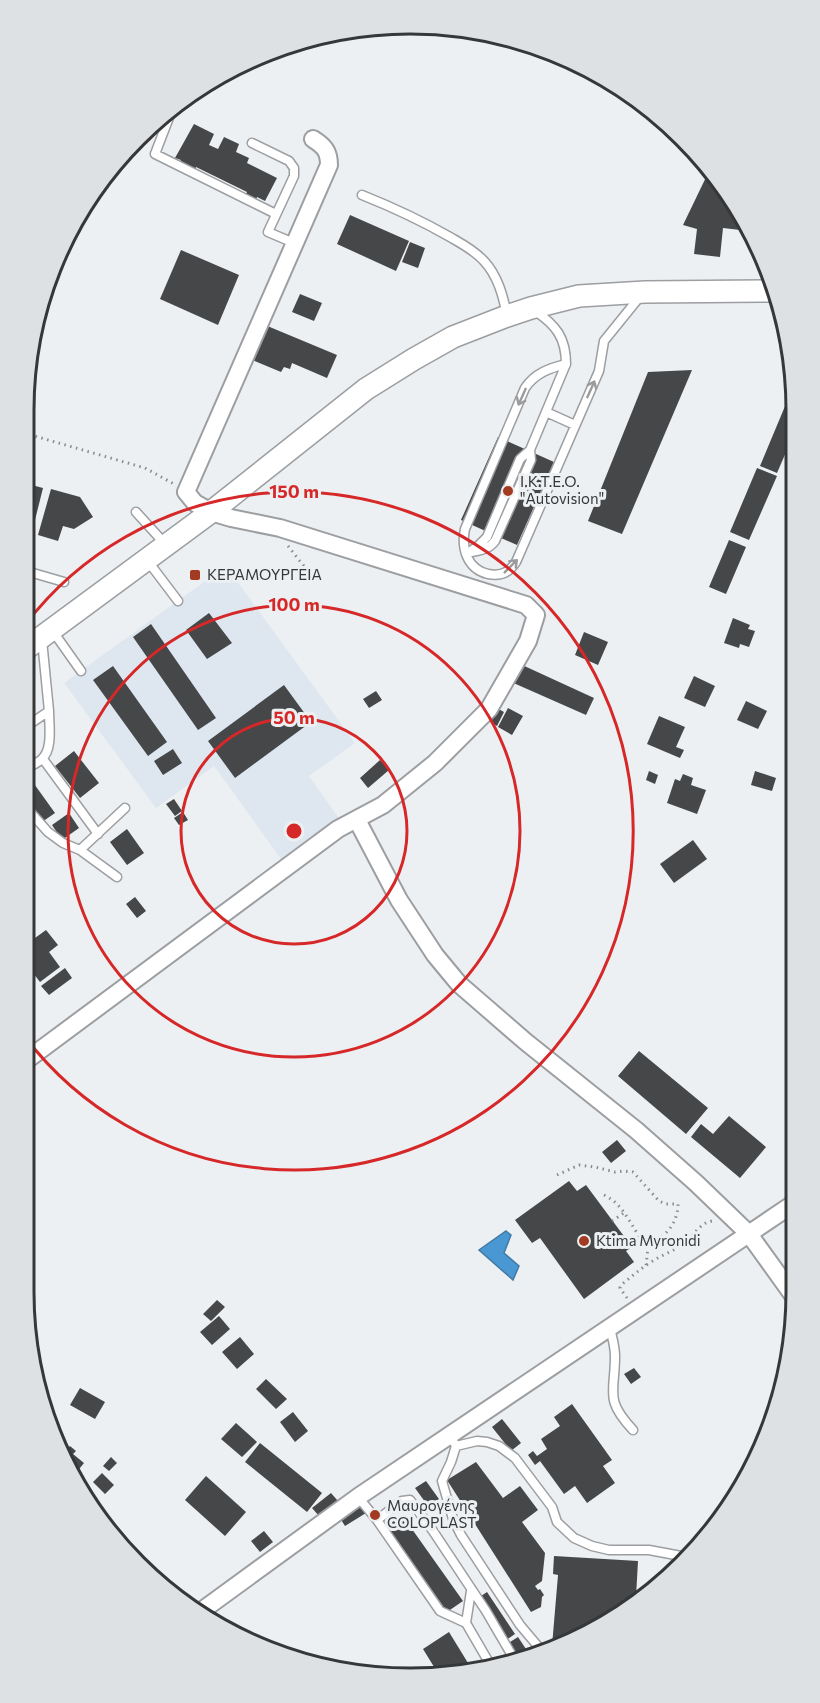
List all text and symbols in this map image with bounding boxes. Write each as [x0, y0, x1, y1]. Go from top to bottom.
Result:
one-way arrow [586, 380, 597, 399]
one-way arrow [515, 387, 527, 405]
place label: I.Κ.Τ.Ε.Ο. "Autovision" [520, 472, 604, 507]
text: 150 m [269, 480, 319, 502]
marker: I.Κ.Τ.Ε.Ο. "Autovision" [501, 484, 515, 498]
one-way arrow [503, 558, 518, 573]
place label: ΚΕΡΑΜΟΥΡΓΕΙΑ [207, 565, 322, 583]
marker: ΚΕΡΑΜΟΥΡΓΕΙΑ [188, 568, 202, 582]
text: 100 m [268, 593, 320, 615]
text: 50 m [273, 706, 315, 728]
centre of rings [284, 821, 304, 841]
place label: Ktima Myronidi [596, 1231, 701, 1249]
marker: Ktima Myronidi [577, 1234, 591, 1248]
place label: Μαυρογένης COLOPLAST [387, 1496, 477, 1531]
marker: Μαυρογένης COLOPLAST [368, 1508, 382, 1522]

